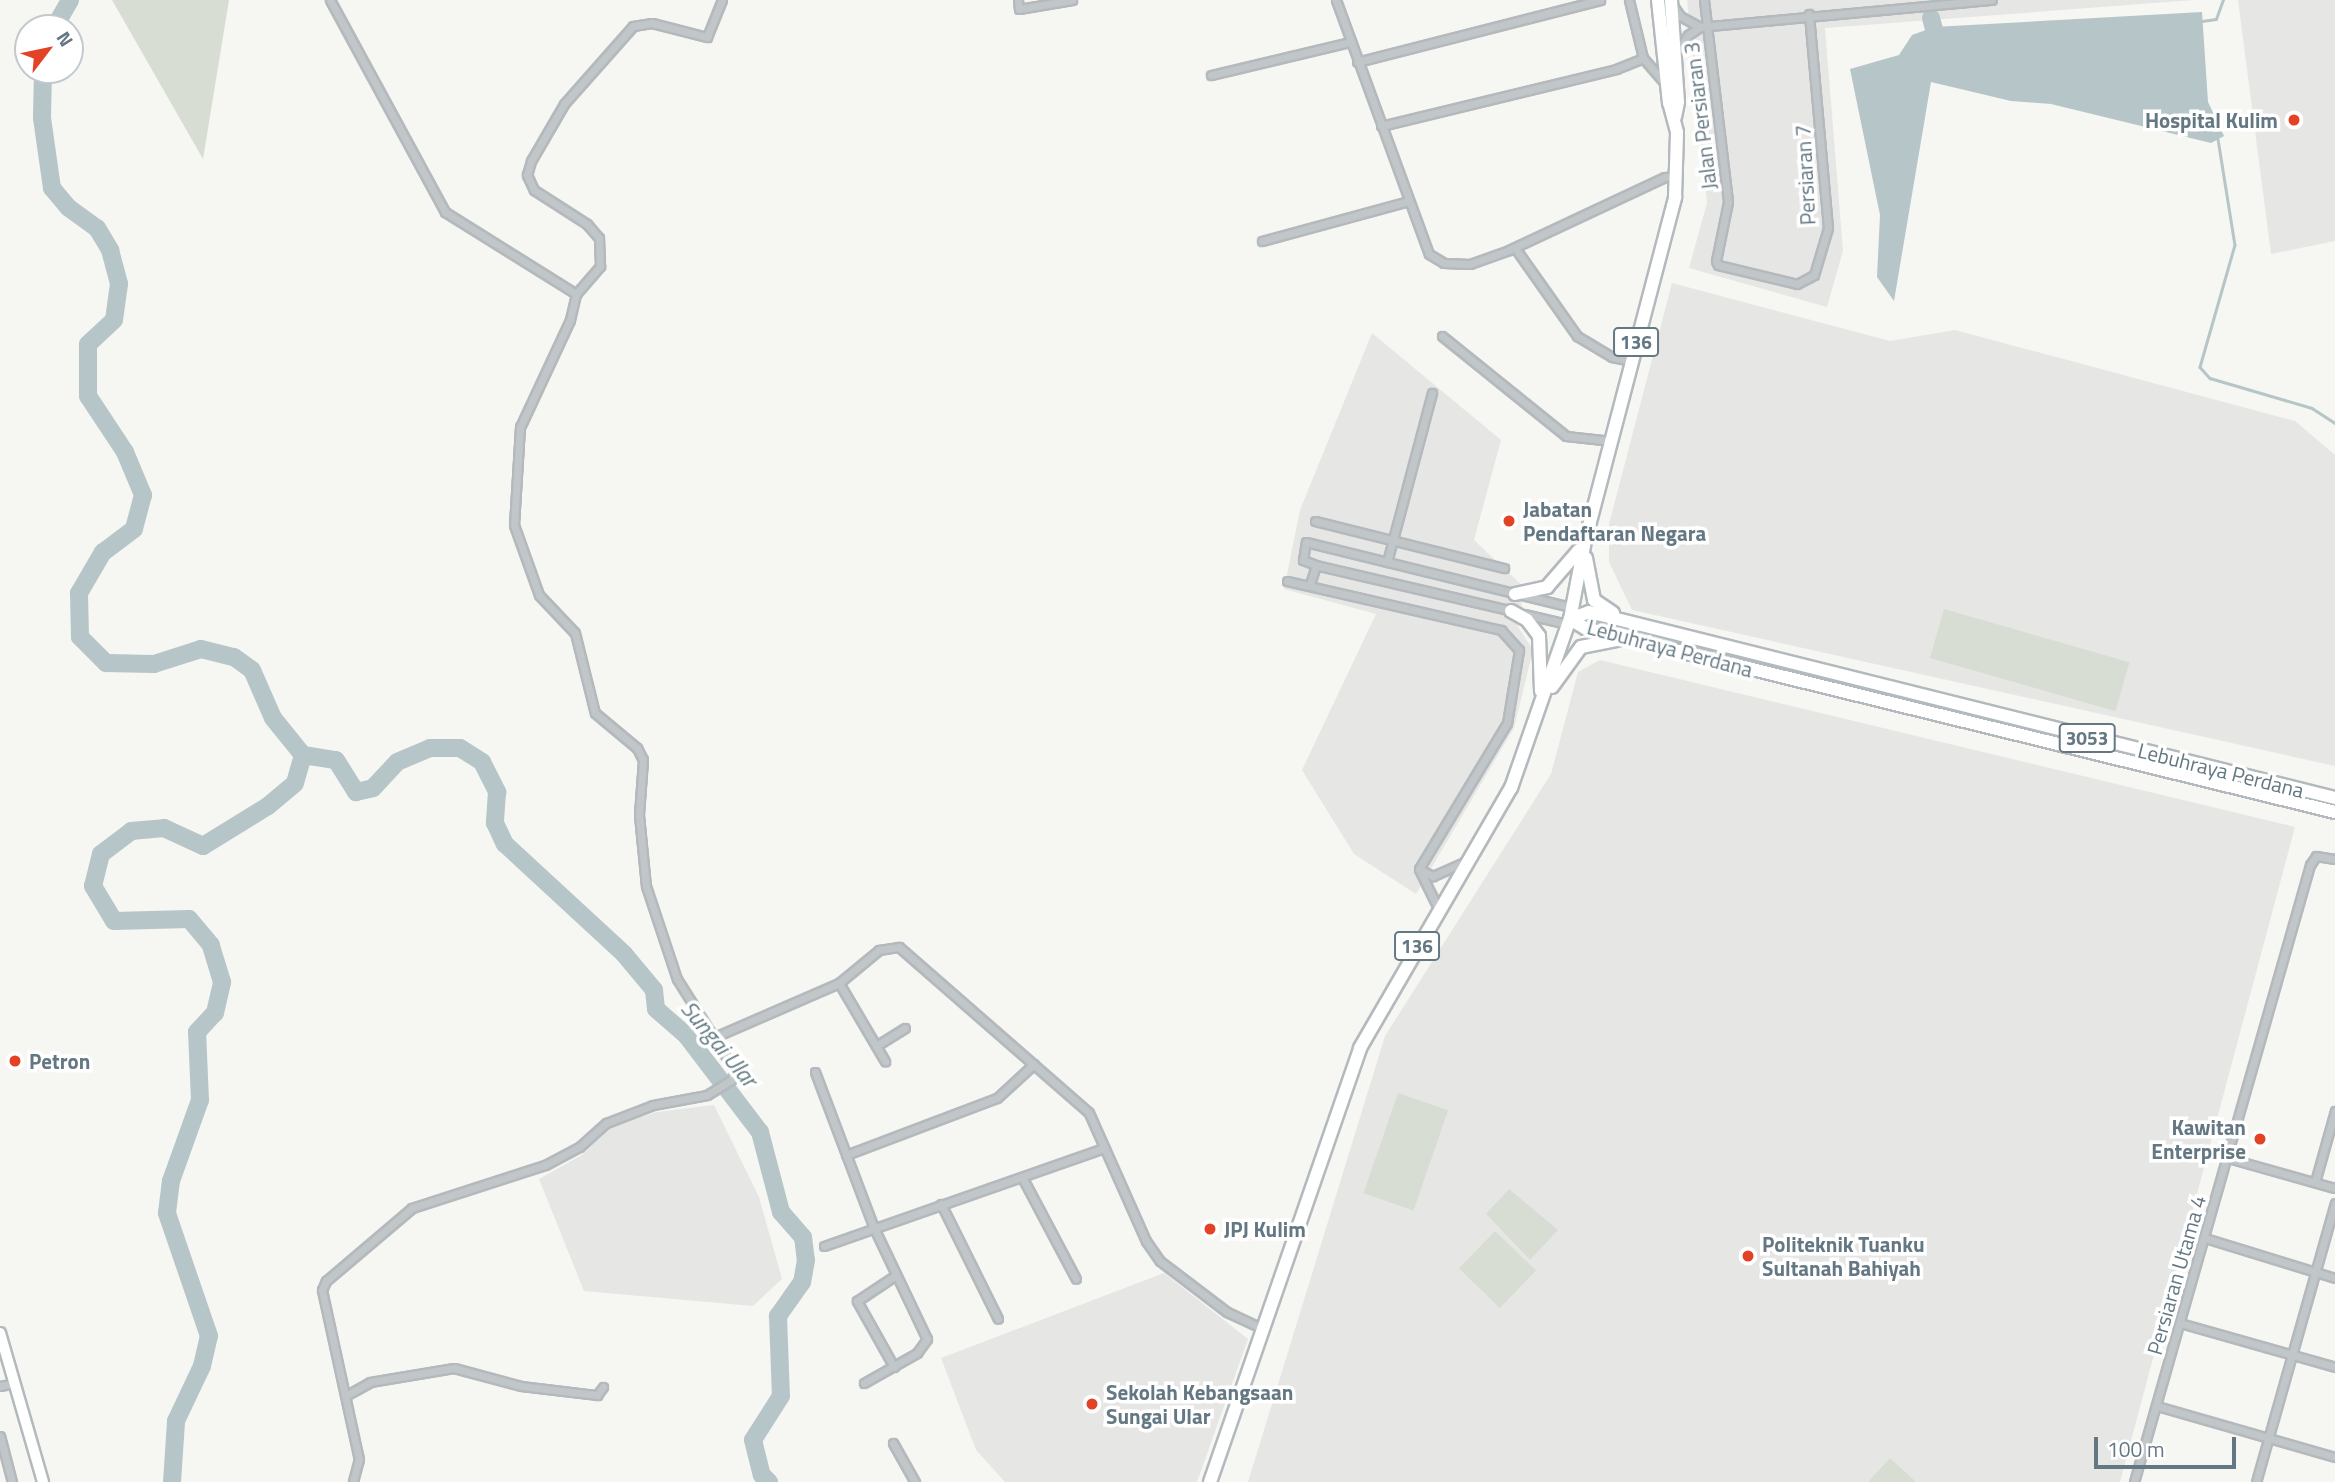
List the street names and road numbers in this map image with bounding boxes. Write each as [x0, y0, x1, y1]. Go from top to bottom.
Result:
street label: Jalan Persiaran 3 [1678, 41, 1722, 191]
street label: Persiaran 7 [1790, 124, 1820, 226]
road number: 136 [1612, 326, 1660, 358]
street label: Lebuhraya Perdana [1585, 614, 1755, 682]
road number: 3053 [2057, 722, 2117, 754]
street label: Lebuhraya Perdana [2135, 737, 2307, 803]
road number: 136 [1392, 930, 1442, 962]
street label: Persiaran Utama 4 [2141, 1192, 2211, 1358]

